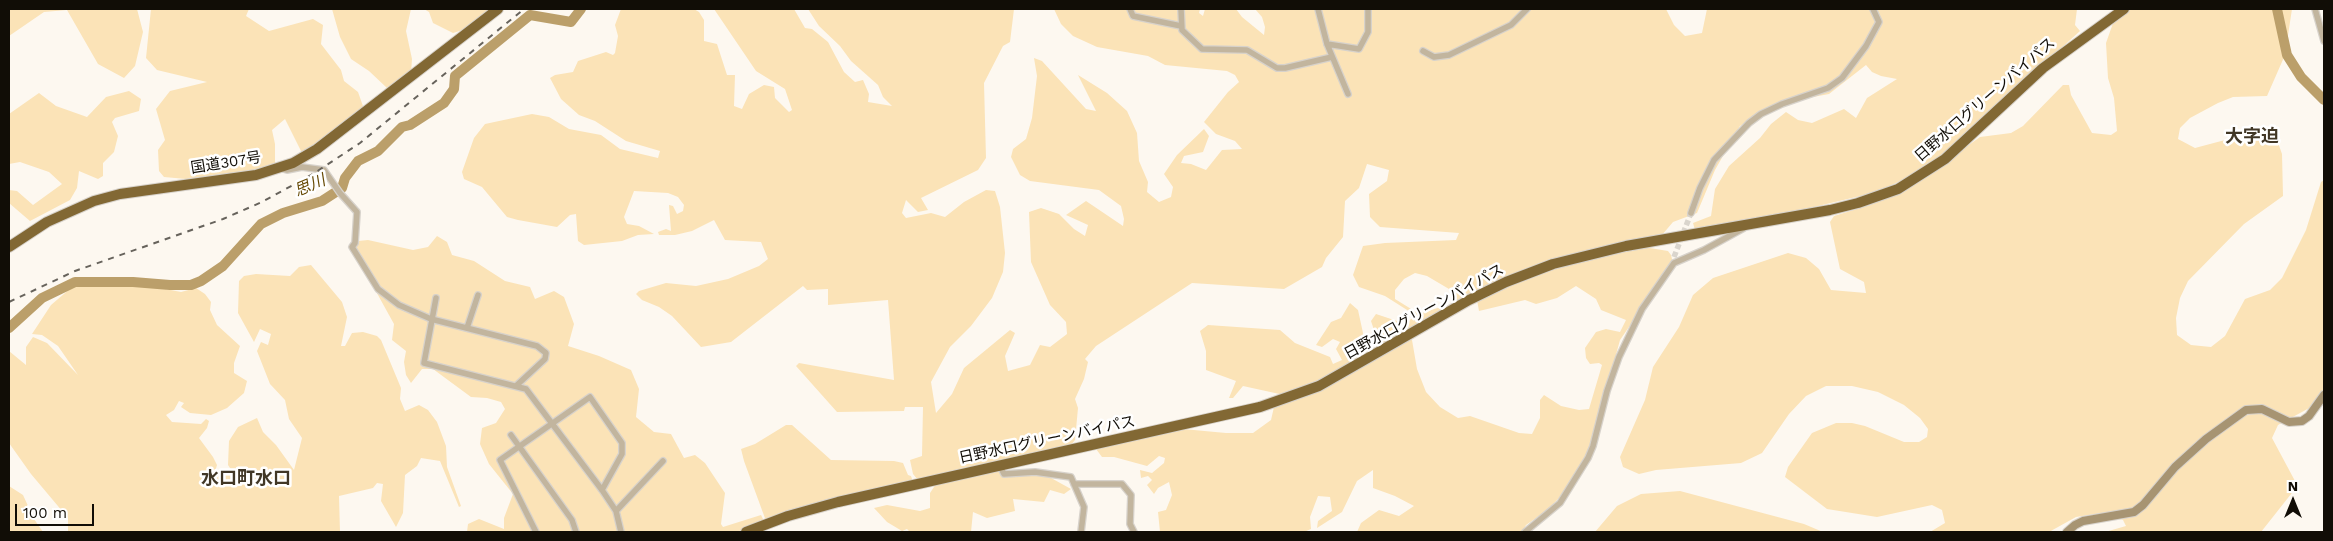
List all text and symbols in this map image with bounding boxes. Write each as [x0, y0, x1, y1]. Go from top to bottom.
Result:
street label: 日野水口グリーンバイパス [1911, 34, 2059, 166]
district label: 大字迫 [2225, 126, 2279, 148]
street label: 国道307号 [189, 149, 263, 177]
water label: 思川 [292, 171, 328, 201]
street label: 日野水口グリーンバイパス [1341, 260, 1507, 364]
street label: 日野水口グリーンバイパス [957, 412, 1137, 468]
district label: 水口町水口 [201, 468, 291, 490]
north arrow [2268, 476, 2318, 526]
text: N [2288, 478, 2298, 494]
scale bar [18, 494, 96, 526]
text: 100 m [23, 504, 67, 522]

